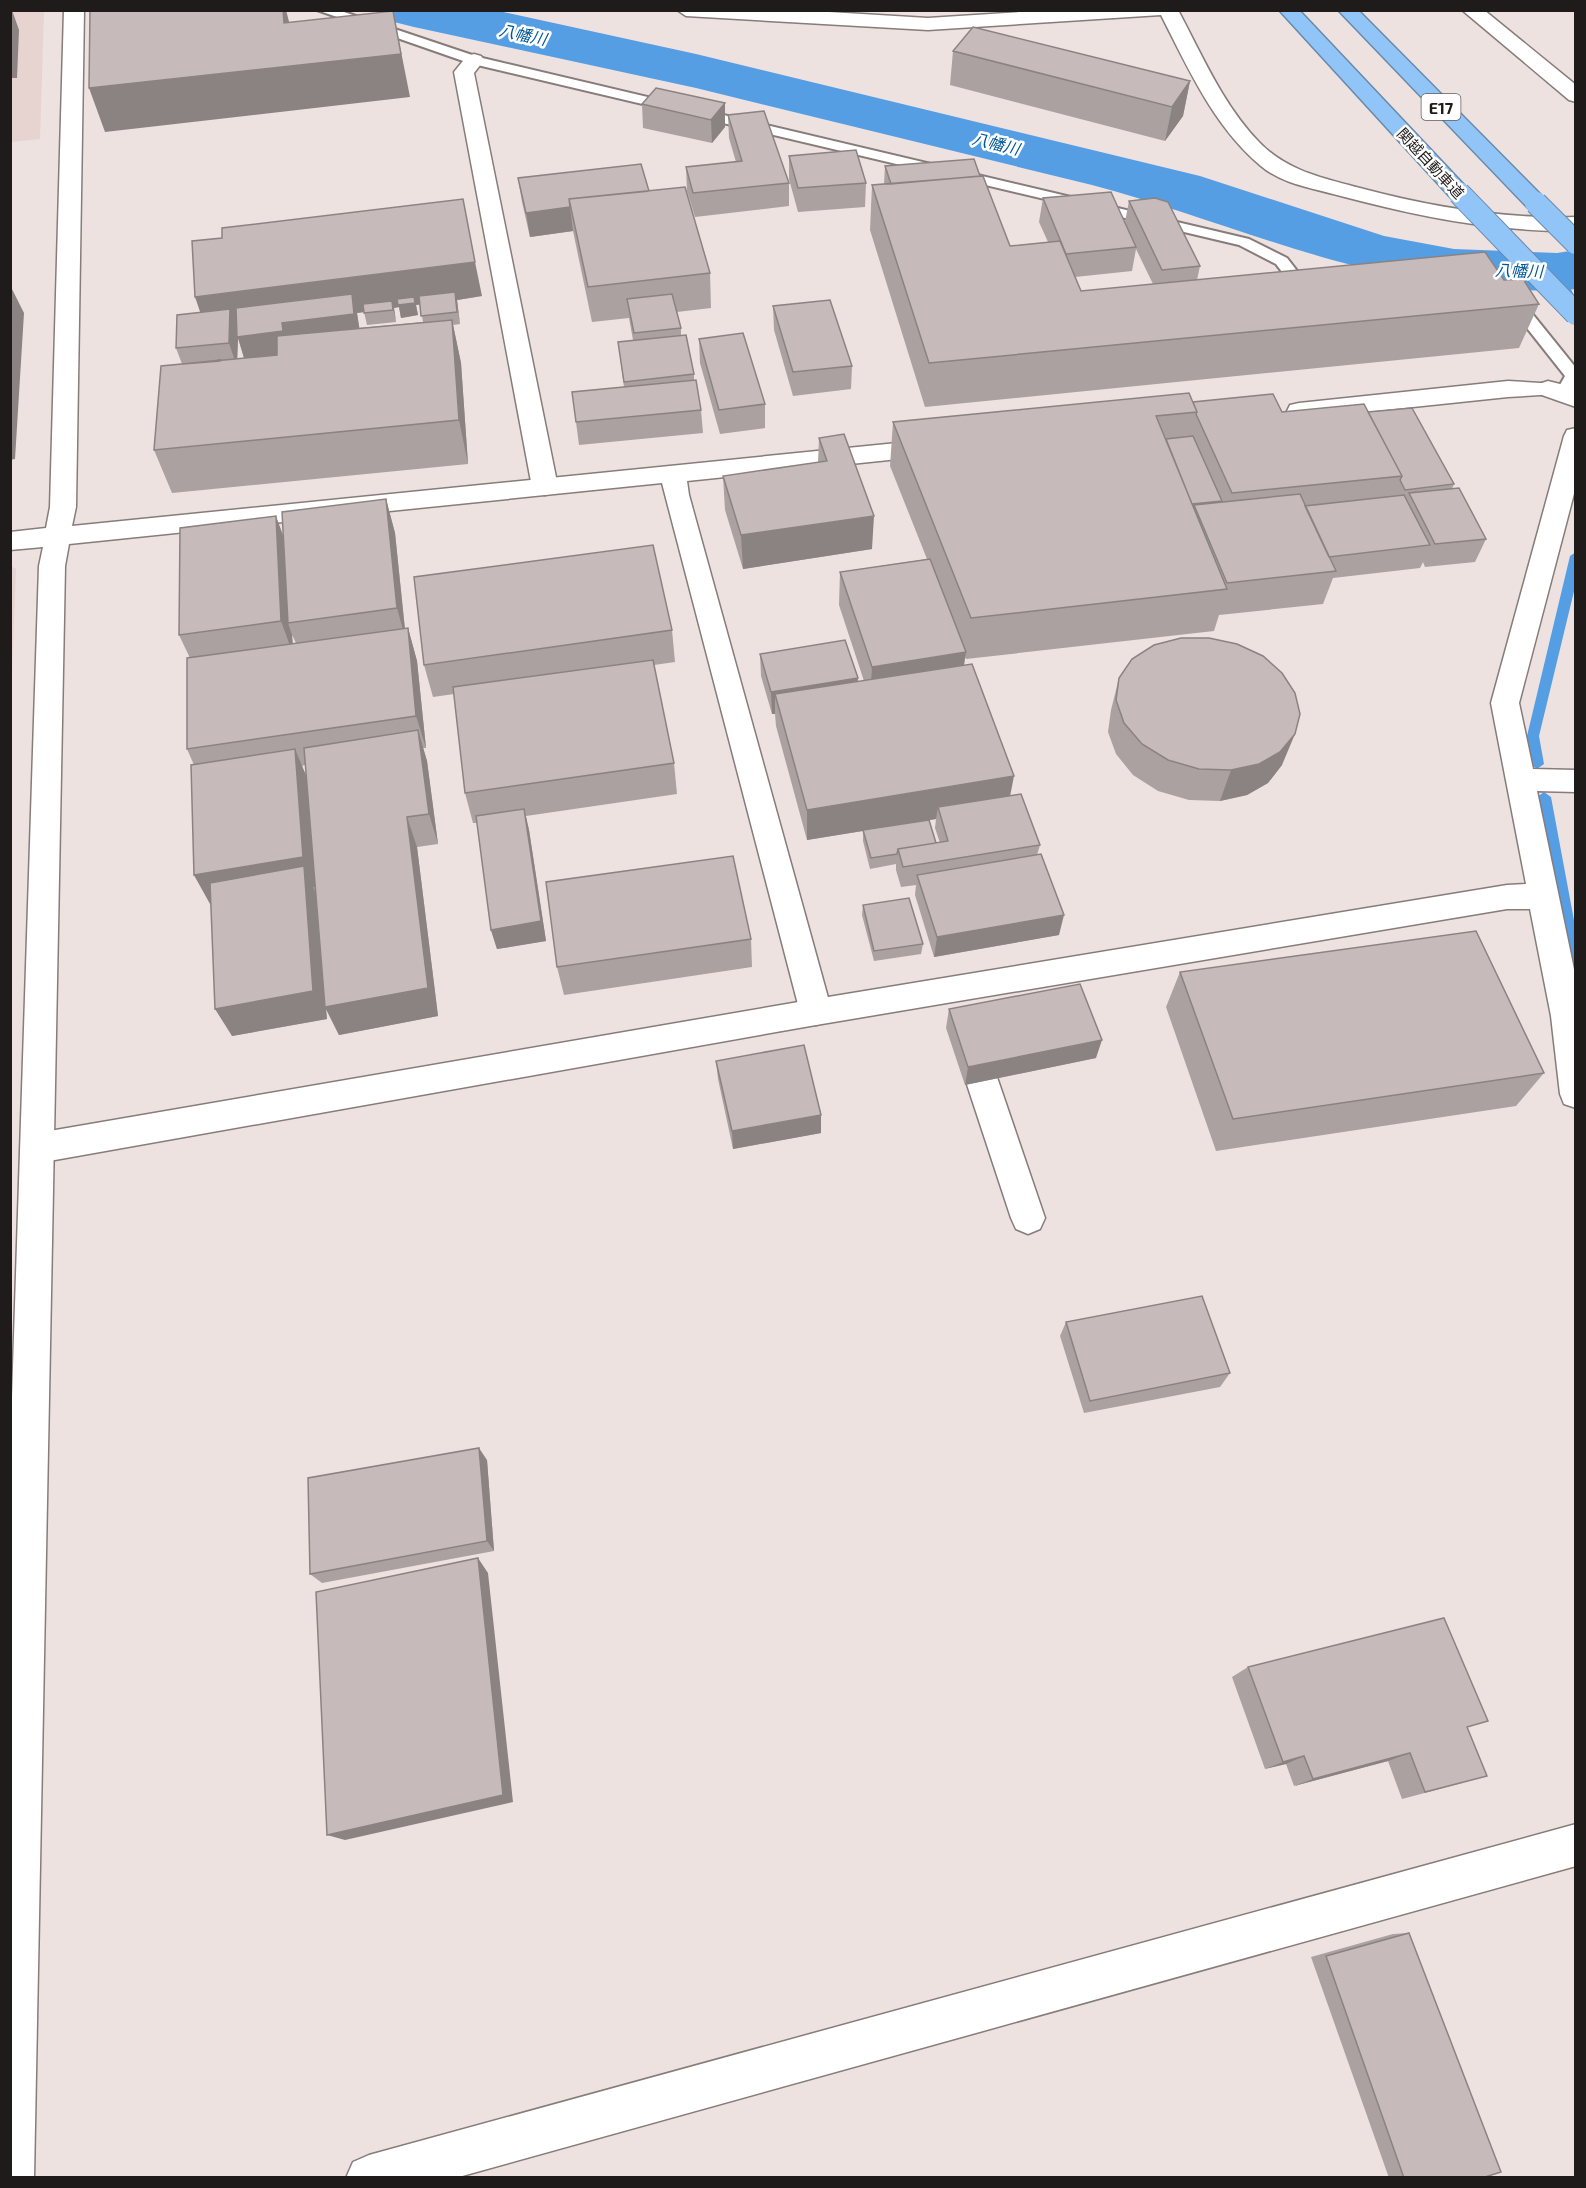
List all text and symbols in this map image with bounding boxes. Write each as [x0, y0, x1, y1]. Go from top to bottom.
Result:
water label: 八幡川 [498, 20, 550, 49]
road number: E17 [1422, 94, 1460, 120]
street label: 関越自動車道 [1394, 124, 1468, 202]
water label: 八幡川 [970, 128, 1024, 159]
water label: 八幡川 [1495, 260, 1545, 280]

